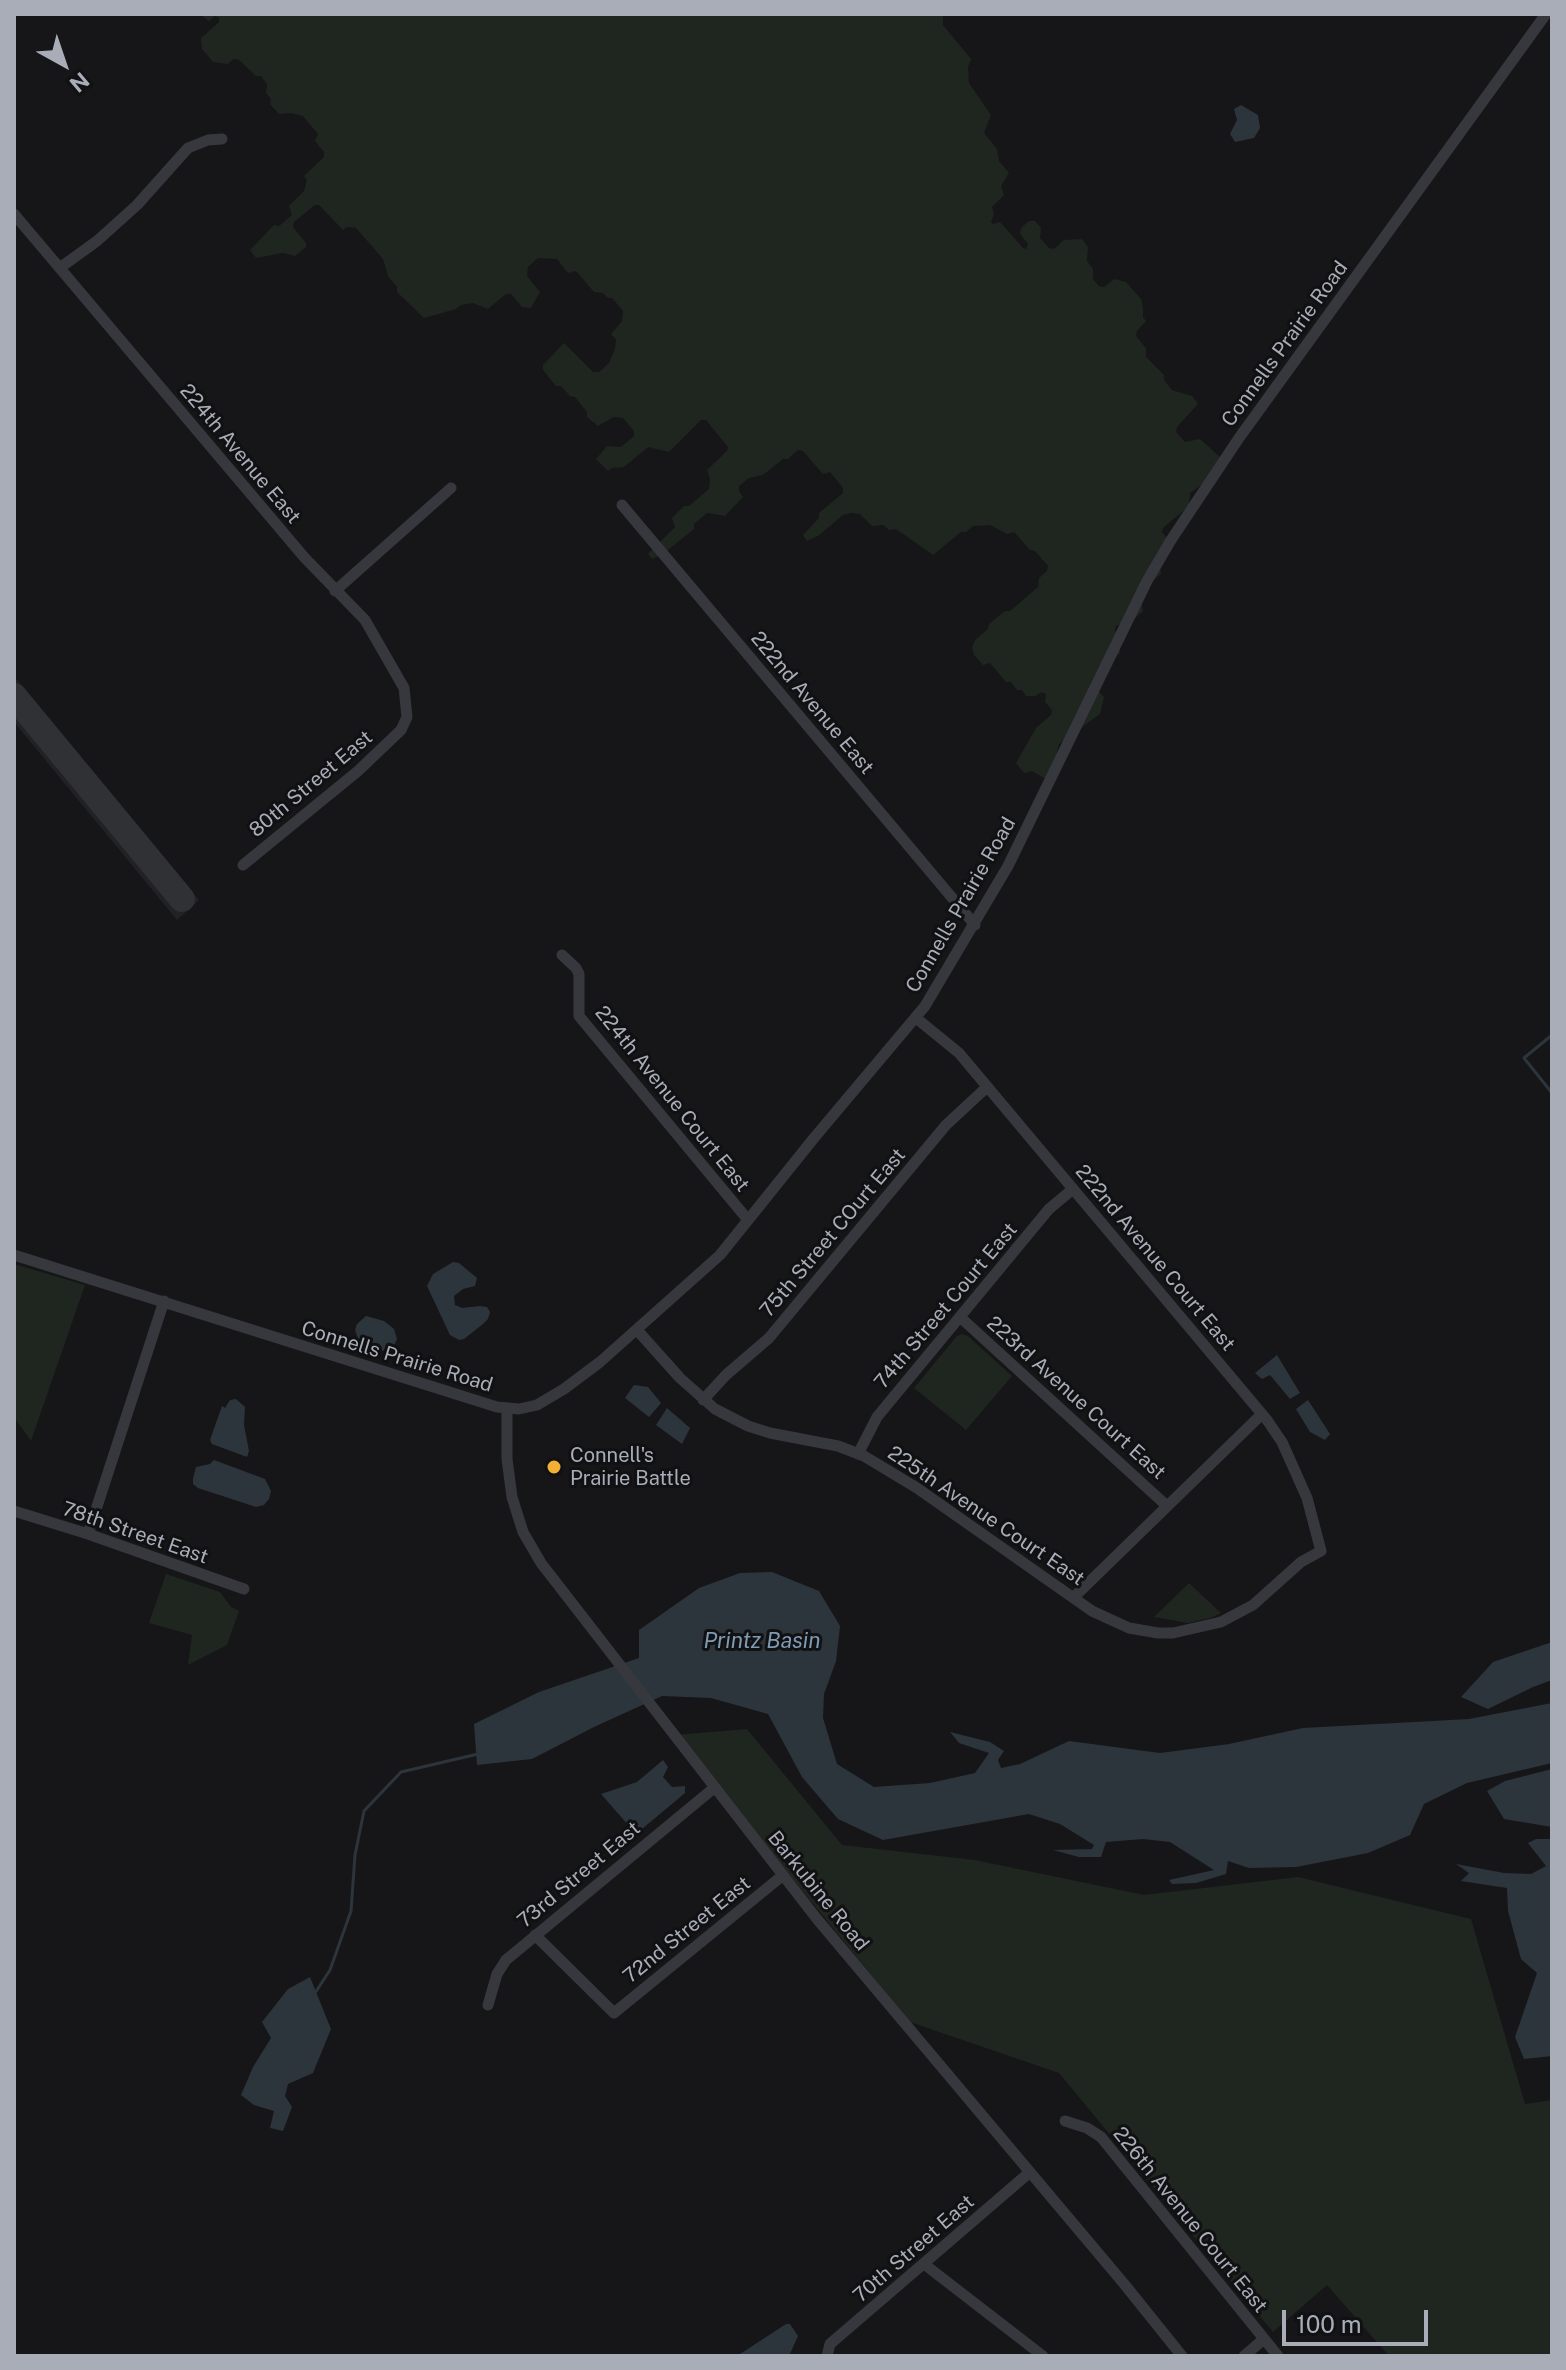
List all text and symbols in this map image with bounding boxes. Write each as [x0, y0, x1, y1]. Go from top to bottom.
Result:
north arrow [24, 24, 104, 104]
text: N [64, 67, 94, 98]
street label: Connells Prairie Road [1217, 257, 1353, 431]
street label: 224th Avenue East [175, 379, 305, 529]
street label: 222nd Avenue East [745, 627, 879, 779]
street label: 80th Street East [245, 726, 377, 842]
street label: Connells Prairie Road [901, 813, 1021, 997]
street label: 224th Avenue Court East [590, 1001, 754, 1197]
street label: 75th Street COurt East [755, 1143, 911, 1323]
street label: 222nd Avenue Court East [1070, 1160, 1240, 1356]
street label: 74th Street Court East [870, 1218, 1022, 1394]
street label: 223rd Avenue Court East [982, 1311, 1170, 1485]
street label: Connells Prairie Road [299, 1316, 495, 1398]
street label: 225th Avenue Court East [883, 1441, 1089, 1591]
place label: Connell's Prairie Battle [570, 1444, 691, 1491]
marker: Connell's Prairie Battle [545, 1458, 563, 1476]
street label: 78th Street East [59, 1497, 211, 1569]
water label: Printz Basin [703, 1628, 821, 1654]
street label: 73rd Street East [513, 1817, 645, 1933]
street label: Barkubine Road [762, 1826, 874, 1956]
street label: 72nd Street East [619, 1871, 755, 1989]
street label: 226th Avenue Court East [1108, 2122, 1272, 2318]
street label: 70th Street East [849, 2190, 979, 2308]
scale bar [1286, 2294, 1432, 2344]
text: 100 m [1296, 2310, 1362, 2338]

